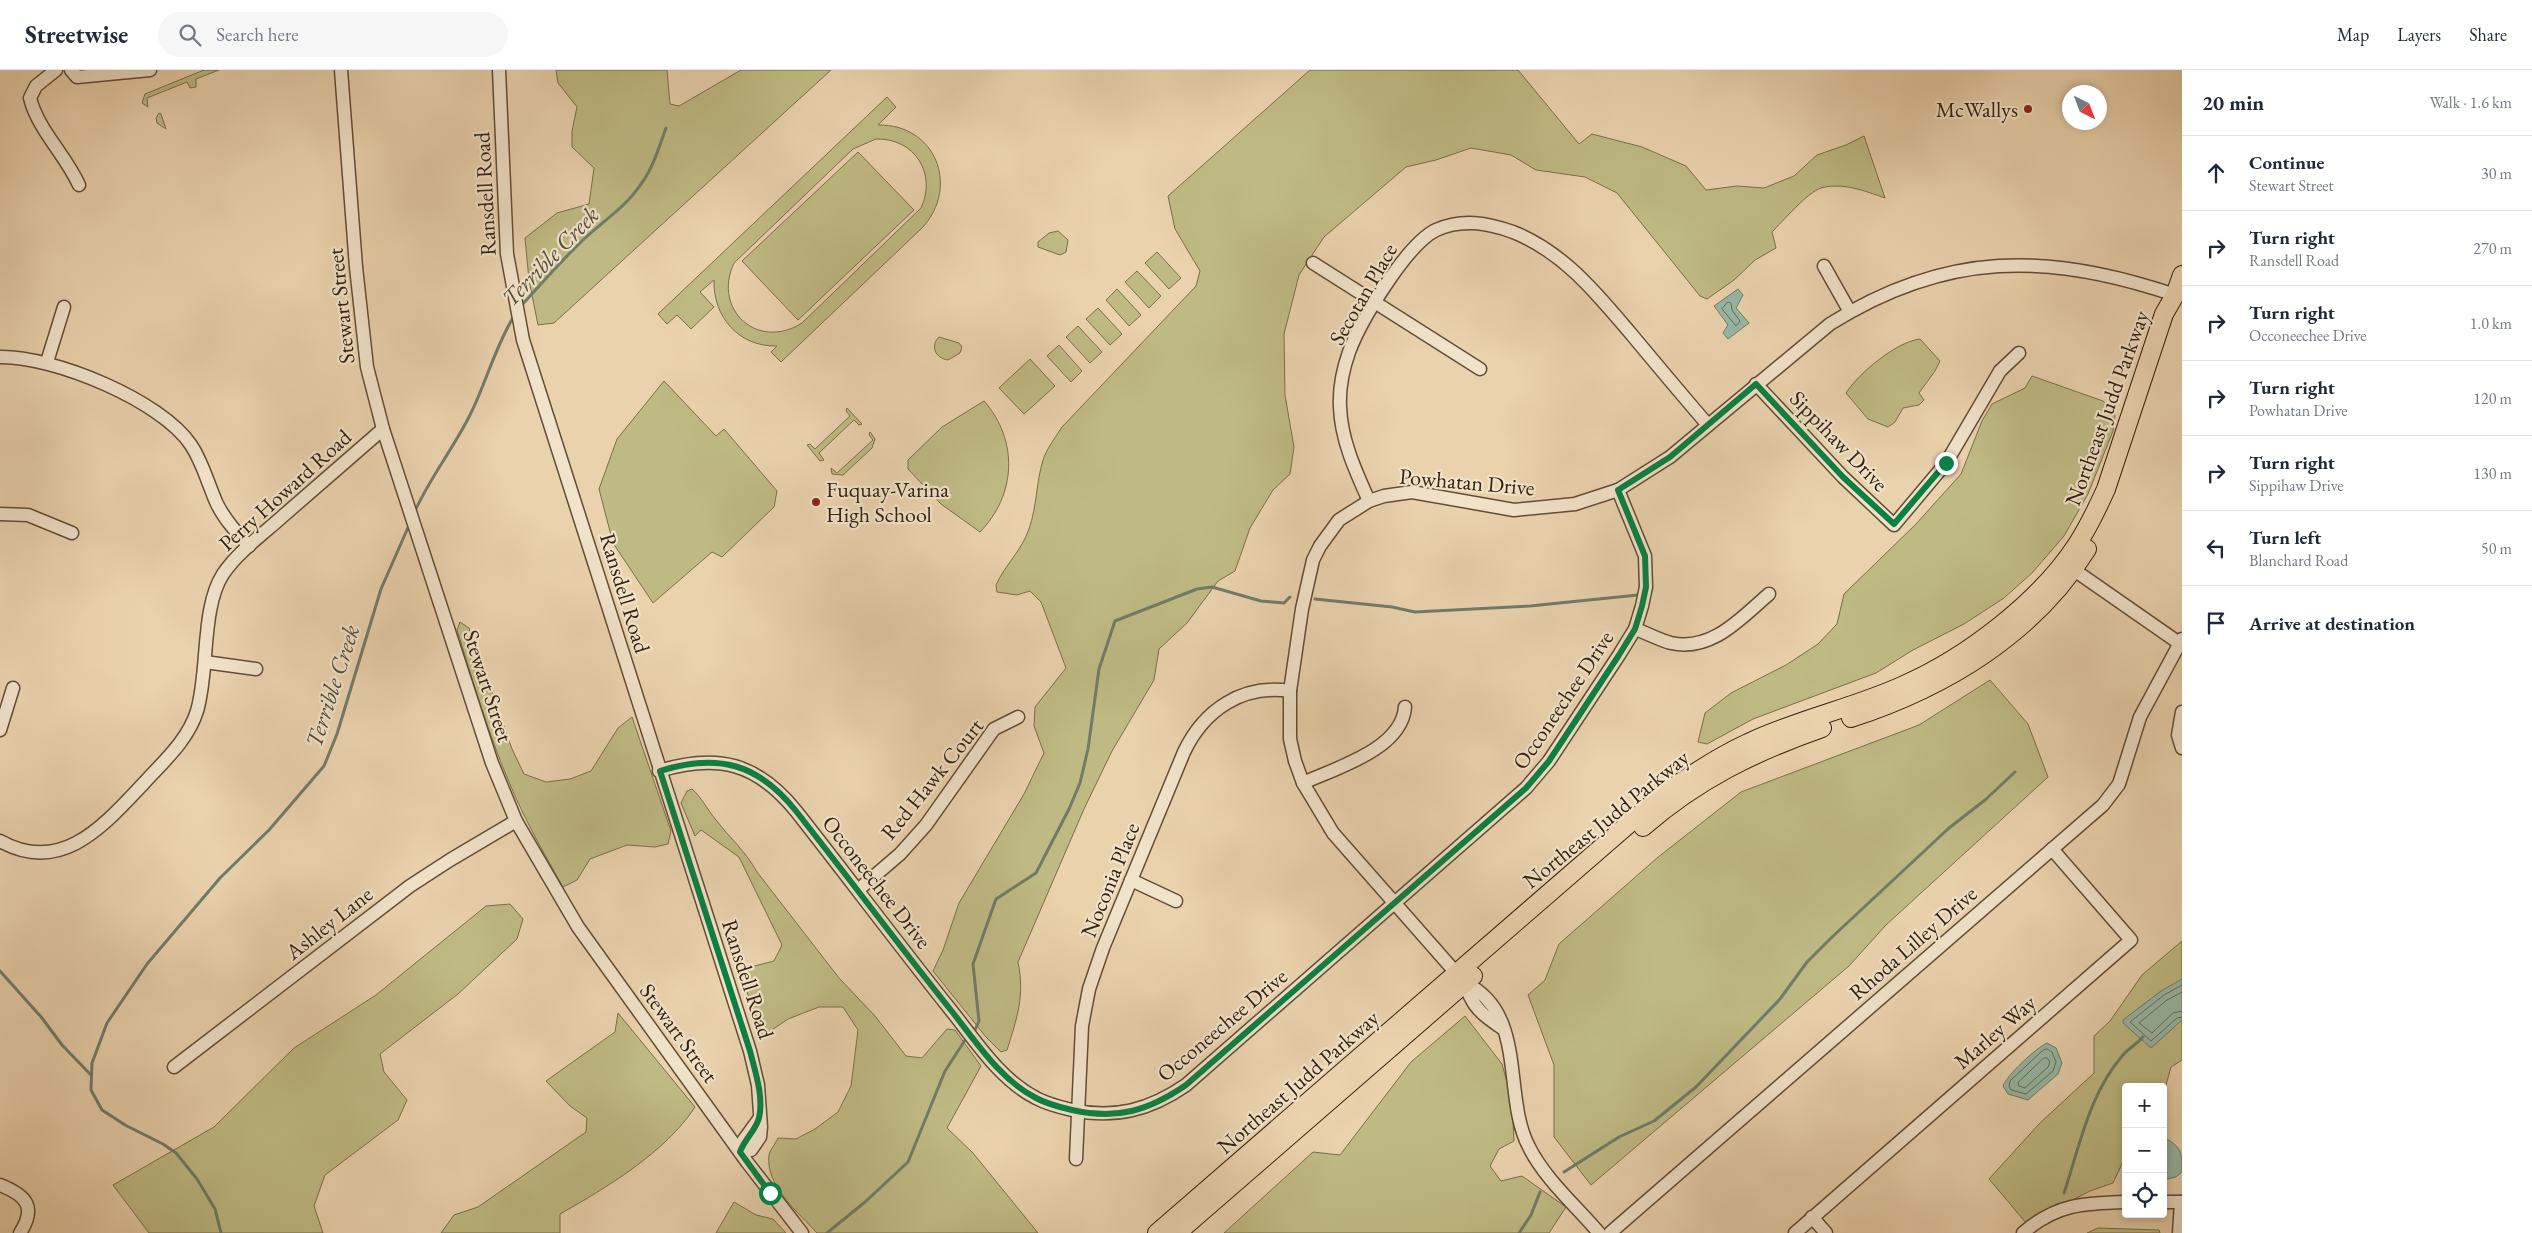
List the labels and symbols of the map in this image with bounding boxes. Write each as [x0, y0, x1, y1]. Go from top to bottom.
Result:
north arrow [2062, 85, 2107, 130]
place label: McWallys [1936, 95, 2018, 124]
marker: McWallys [2022, 103, 2034, 115]
street label: Ransdell Road [467, 131, 503, 257]
water label: Terrible Creek [495, 199, 605, 313]
street label: Secotan Place [1322, 237, 1404, 350]
street label: Stewart Street [320, 247, 361, 365]
street label: Northeast Judd Parkway [2058, 306, 2156, 510]
street label: Sippihaw Drive [1783, 384, 1895, 498]
street label: Perry Howard Road [212, 422, 358, 557]
route end [1935, 452, 1958, 475]
street label: Powhatan Drive [1398, 462, 1536, 502]
place label: Fuquay-Varina High School [826, 475, 949, 529]
marker: Fuquay-Varina High School [810, 496, 822, 508]
street label: Ransdell Road [593, 530, 657, 657]
water label: Terrible Creek [298, 621, 366, 751]
street label: Occoneechee Drive [1506, 625, 1620, 775]
street label: Stewart Street [456, 626, 520, 746]
street label: Red Hawk Court [874, 712, 990, 846]
street label: Northeast Judd Parkway [1517, 743, 1695, 895]
street label: Occoneechee Drive [816, 809, 938, 955]
street label: Noconia Place [1074, 818, 1146, 942]
street label: Ashley Lane [279, 879, 379, 967]
street label: Rhoda Lilley Drive [1843, 879, 1983, 1007]
street label: Ransdell Road [715, 916, 781, 1043]
street label: Occoneechee Drive [1151, 962, 1294, 1088]
street label: Stewart Street [633, 977, 725, 1089]
street label: Marley Way [1948, 988, 2042, 1076]
street label: Northeast Judd Parkway [1211, 1003, 1385, 1160]
route start [759, 1182, 782, 1205]

